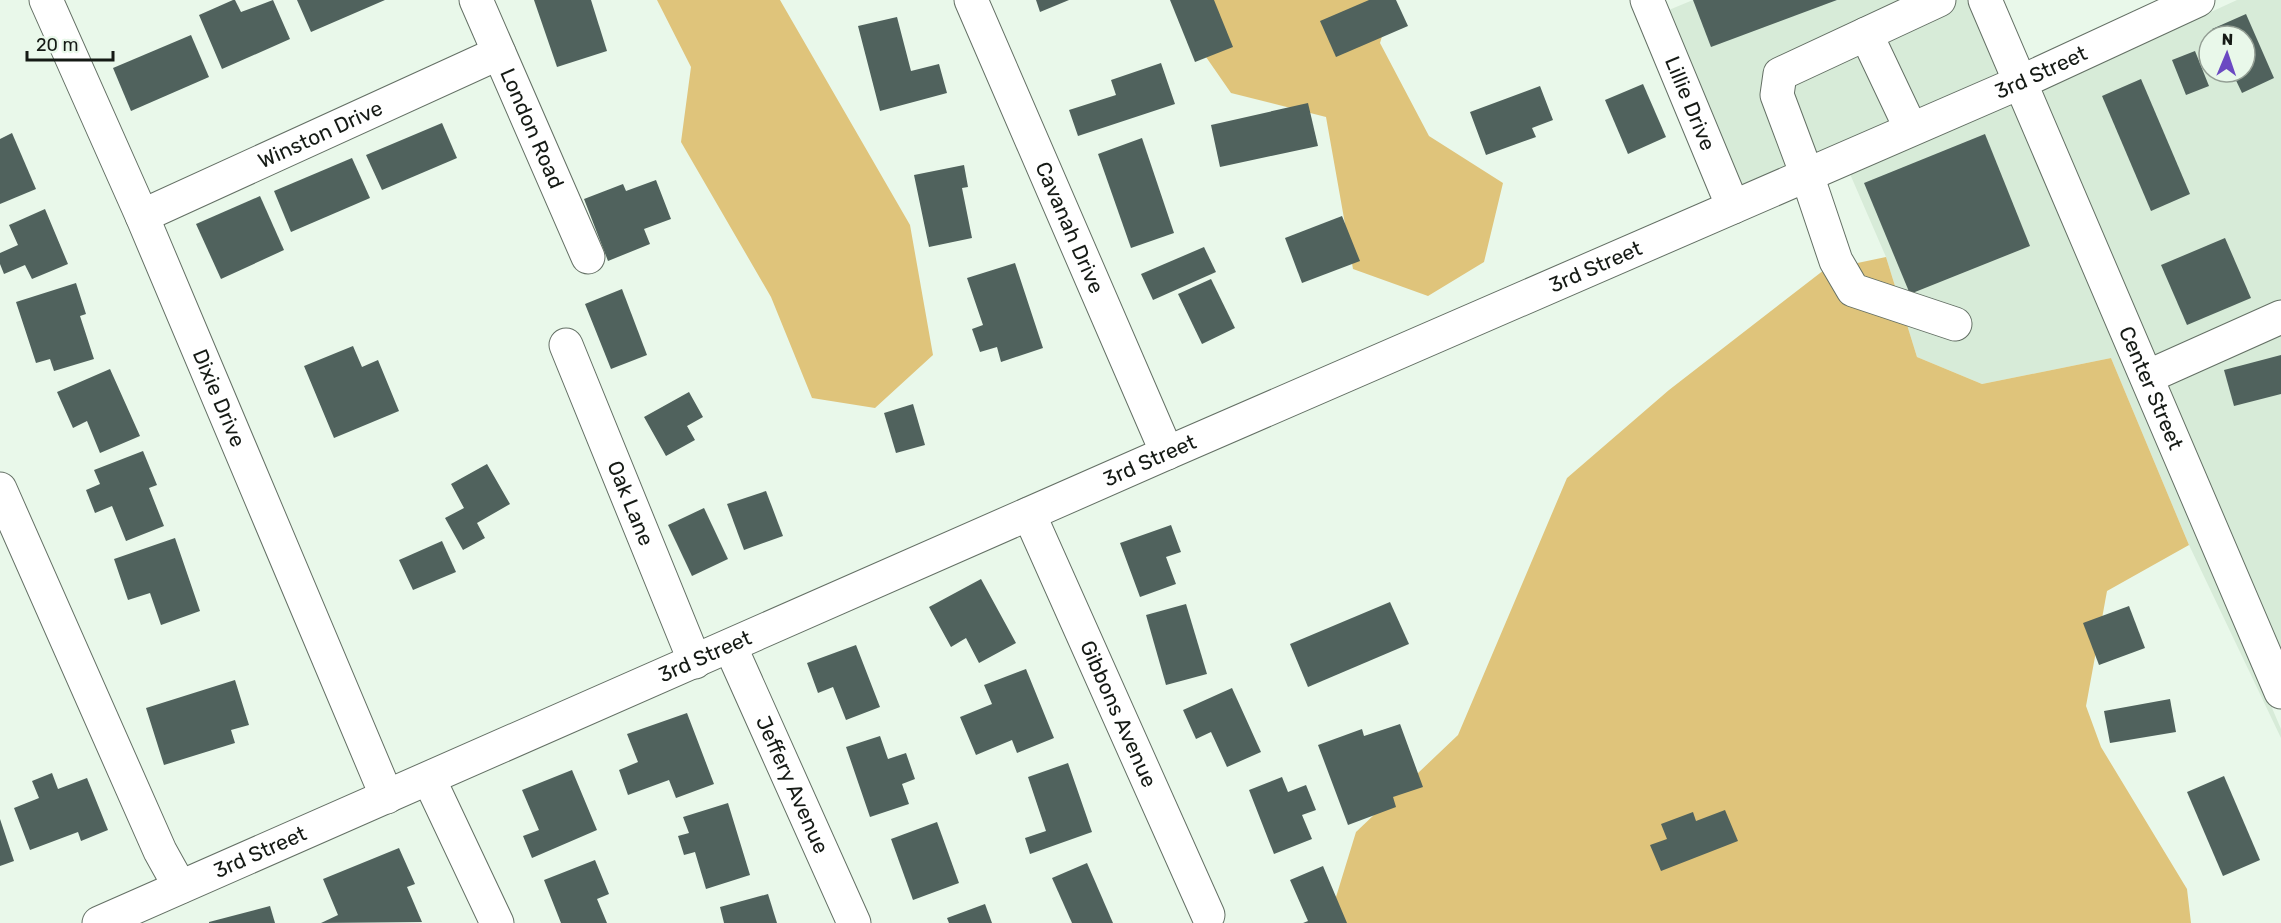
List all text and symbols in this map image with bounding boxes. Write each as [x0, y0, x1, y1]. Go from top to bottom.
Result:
scale bar [27, 24, 112, 62]
north arrow [2197, 24, 2257, 84]
text: N [2221, 30, 2234, 49]
text: 20 m [36, 34, 78, 56]
street label: 3rd Street [1991, 40, 2091, 104]
street label: Lillie Drive [1660, 52, 1721, 154]
street label: London Road [495, 64, 570, 192]
street label: Winston Drive [254, 95, 386, 173]
street label: Cavanah Drive [1030, 158, 1109, 297]
street label: 3rd Street [1545, 235, 1646, 298]
street label: Center Street [2114, 322, 2189, 453]
street label: Dixie Drive [188, 345, 251, 450]
street label: 3rd Street [1099, 429, 1200, 491]
street label: Oak Lane [602, 457, 659, 549]
street label: 3rd Street [654, 625, 755, 687]
street label: Gibbons Avenue [1075, 636, 1162, 791]
street label: Jeffery Avenue [751, 712, 834, 857]
street label: 3rd Street [210, 820, 310, 883]

